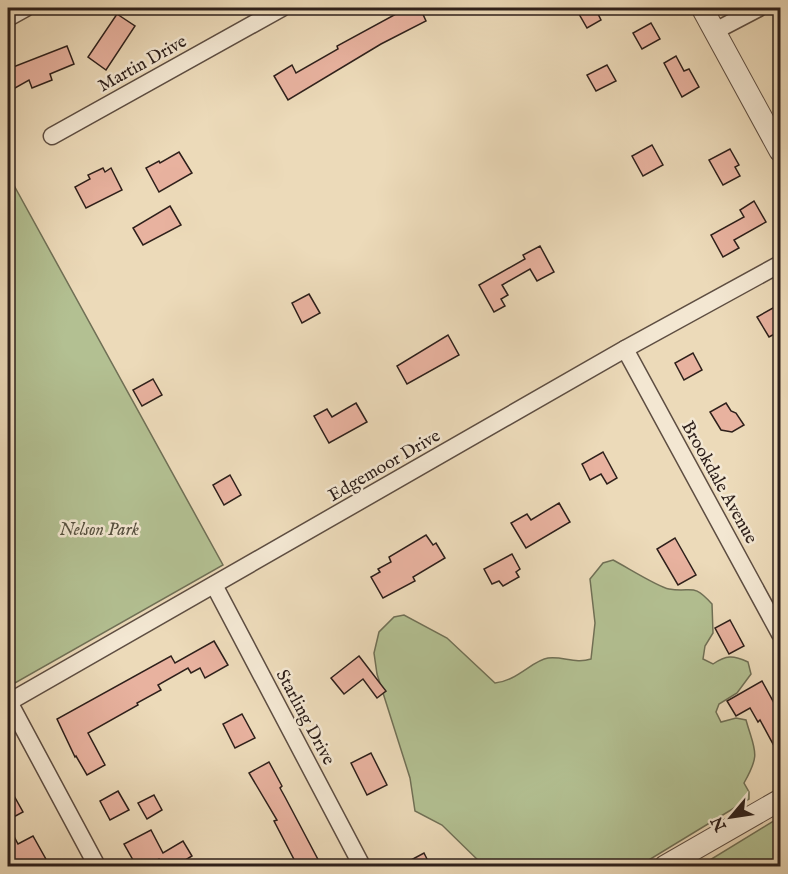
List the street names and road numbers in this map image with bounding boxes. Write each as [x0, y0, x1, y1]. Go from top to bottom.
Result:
street label: Martin Drive [94, 31, 191, 98]
street label: Brookdale Avenue [675, 417, 762, 548]
street label: Edgemoor Drive [325, 425, 445, 508]
street label: Starling Drive [270, 666, 339, 769]

